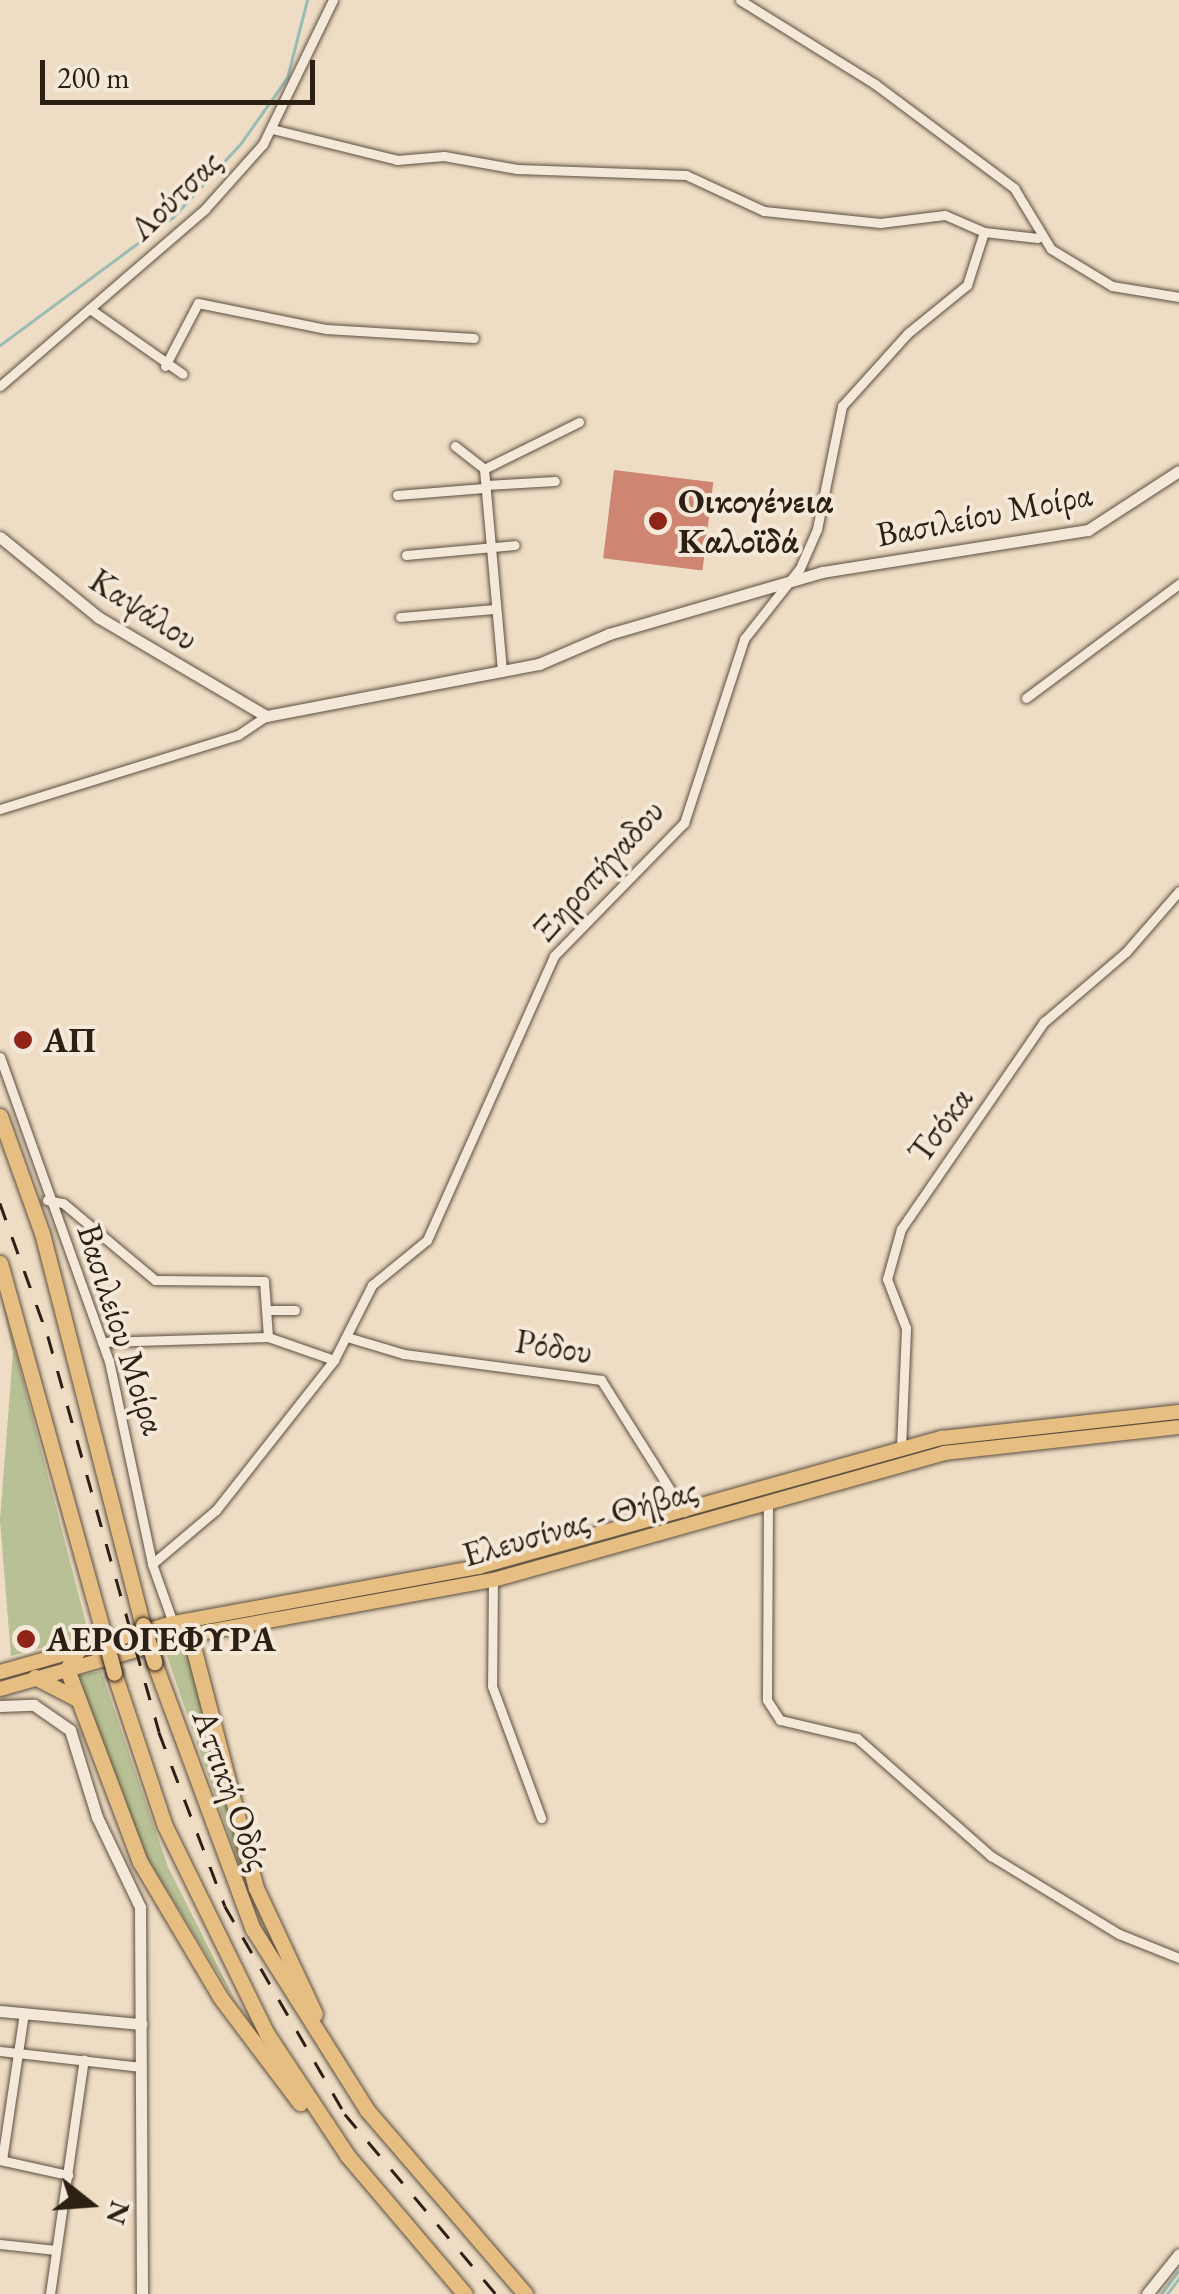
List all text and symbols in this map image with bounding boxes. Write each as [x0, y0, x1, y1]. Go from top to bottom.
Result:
scale bar [45, 40, 320, 102]
text: 200 m [57, 58, 130, 97]
street label: Λούτσας [120, 141, 230, 249]
street label: Βασιλείου Μοίρα [873, 473, 1095, 555]
place label: Οικογένεια Καλοϊδά [678, 480, 833, 562]
marker: Οικογένεια Καλοϊδά [647, 510, 669, 532]
street label: Καψάλου [82, 559, 206, 659]
street label: Ξηροπήγαδου [523, 790, 673, 950]
place label: ΑΠ [43, 1019, 96, 1061]
marker: ΑΠ [12, 1029, 34, 1051]
street label: Τσόκα [899, 1079, 981, 1171]
street label: Βασιλείου Μοίρα [68, 1219, 176, 1439]
street label: Ρόδου [513, 1319, 595, 1373]
street label: Ελευσίνας - Θήβας [458, 1468, 702, 1576]
place label: ΑΕΡΟΓΕΦΥΡΑ [46, 1618, 276, 1660]
marker: ΑΕΡΟΓΕΦΥΡΑ [15, 1628, 37, 1650]
street label: Αττική Οδός [184, 1704, 280, 1876]
north arrow [40, 2154, 140, 2254]
text: N [98, 2197, 139, 2229]

